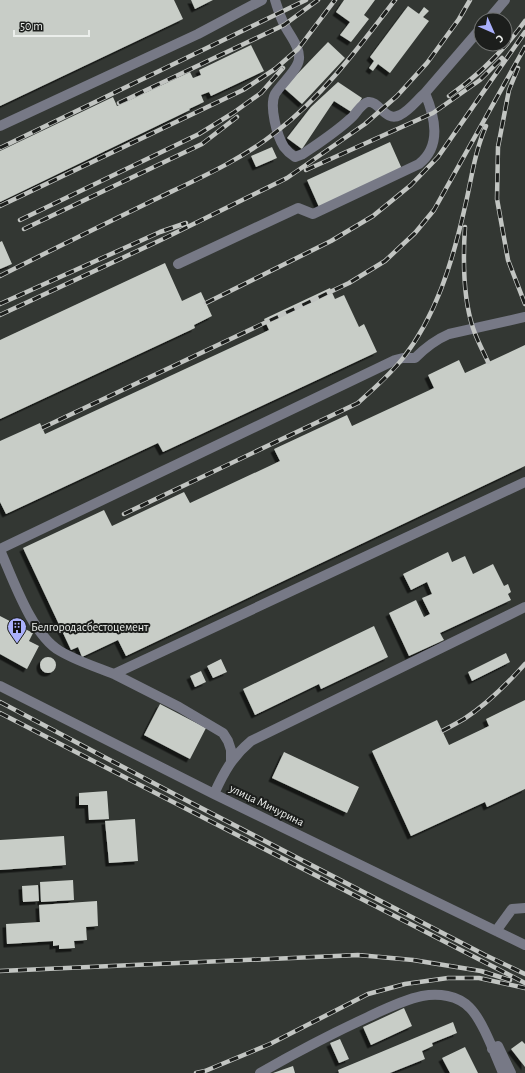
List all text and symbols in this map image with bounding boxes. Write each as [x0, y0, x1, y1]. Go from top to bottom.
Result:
scale bar [14, 12, 89, 38]
north arrow [473, 12, 513, 52]
text: 50 m [20, 20, 43, 32]
text: С [494, 33, 506, 45]
building icon: Белгородасбестоцемент [6, 616, 28, 644]
place label: Белгородасбестоцемент [31, 621, 149, 633]
street label: улица Мичурина [227, 781, 307, 829]

